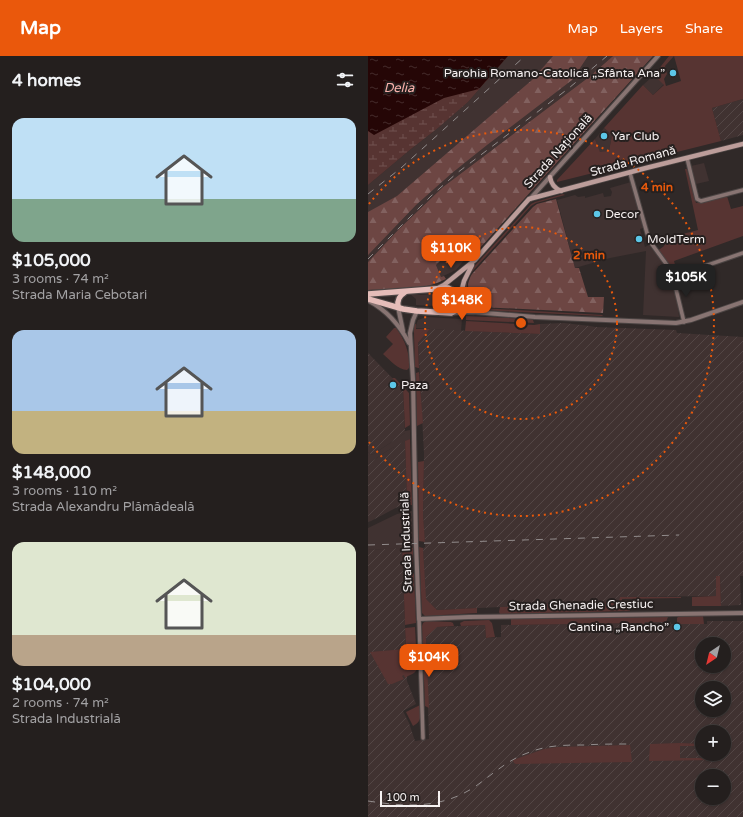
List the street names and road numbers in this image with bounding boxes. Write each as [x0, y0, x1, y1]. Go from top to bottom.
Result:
street label: Strada Națională [521, 111, 595, 191]
street label: Strada Romană [589, 143, 677, 179]
street label: Strada Industrială [397, 492, 415, 592]
street label: Strada Ghenadie Crestiuc [509, 597, 653, 613]

